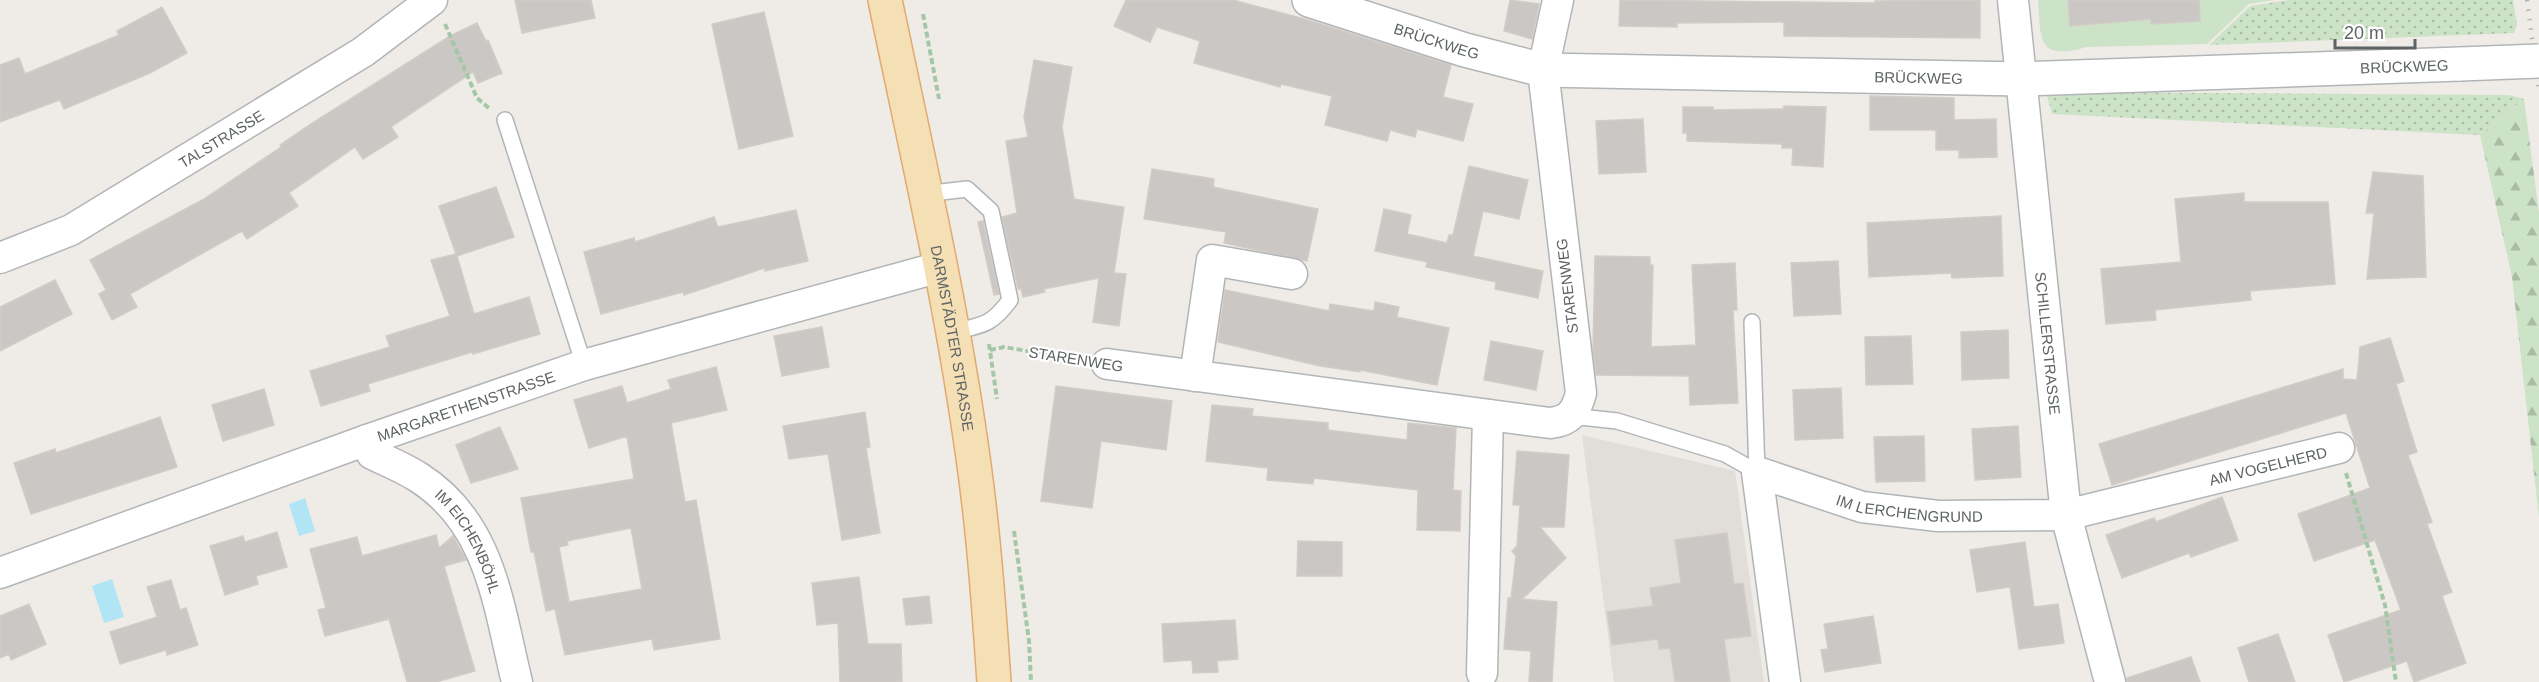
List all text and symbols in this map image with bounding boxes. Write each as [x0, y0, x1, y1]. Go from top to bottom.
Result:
scale bar [2335, 12, 2414, 50]
street label: BRÜCKWEG [1392, 19, 1481, 62]
text: 20 m [2344, 23, 2384, 43]
street label: BRÜCKWEG [2360, 56, 2449, 76]
street label: BRÜCKWEG [1874, 68, 1963, 86]
street label: TALSTRASSE [175, 106, 267, 171]
street label: STARENWEG [1553, 238, 1581, 334]
street label: DARMSTÄDTER STRASSE [928, 244, 978, 432]
street label: SCHILLERSTRASSE [2033, 271, 2064, 415]
street label: STARENWEG [1027, 343, 1125, 375]
street label: MARGARETHENSTRASSE [375, 367, 557, 444]
street label: AM VOGELHERD [2207, 443, 2329, 488]
street label: IM EICHENBÖHL [432, 485, 504, 595]
street label: IM LERCHENGRUND [1834, 491, 1983, 525]

